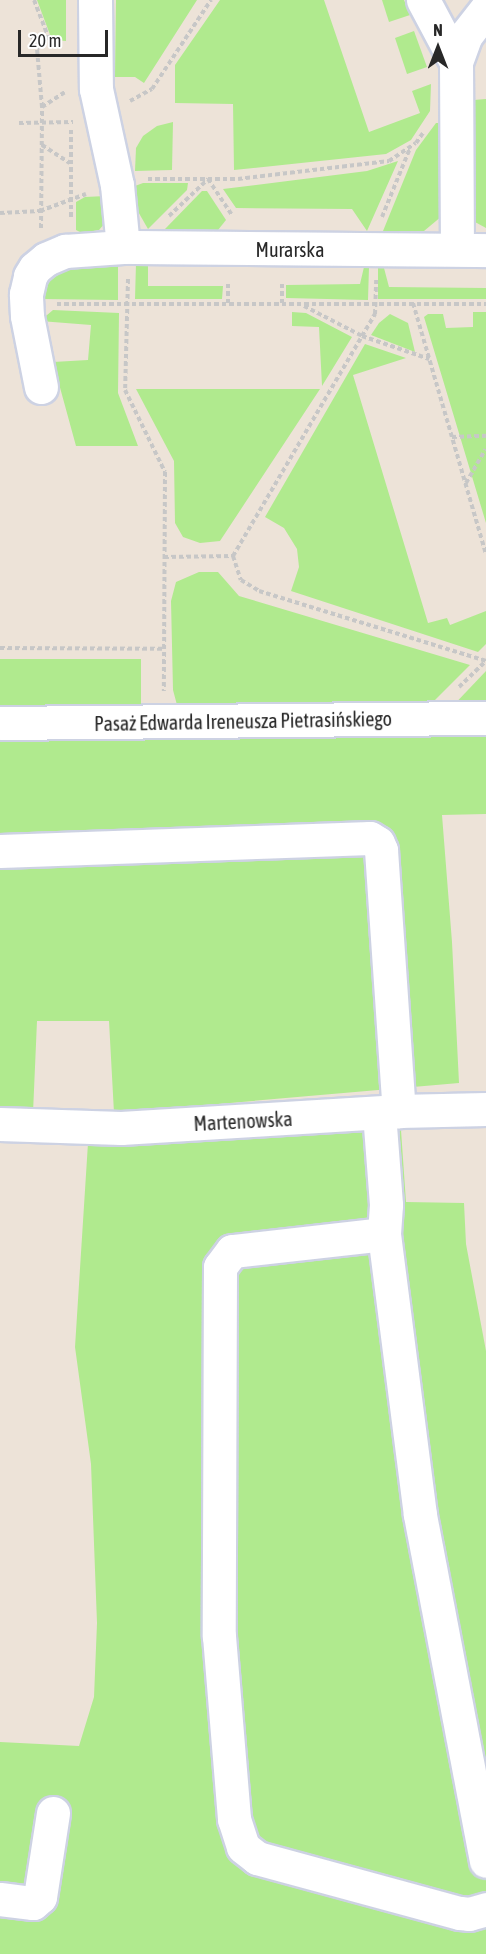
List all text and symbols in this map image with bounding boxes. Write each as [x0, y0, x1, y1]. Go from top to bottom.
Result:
scale bar [21, 18, 111, 56]
north arrow [408, 18, 468, 78]
text: N [433, 21, 443, 39]
text: 20 m [29, 30, 61, 51]
street label: Murarska [256, 237, 324, 261]
street label: Pasaż Edwarda Ireneusza Pietrasińskiego [94, 706, 392, 736]
street label: Martenowska [193, 1106, 293, 1136]

